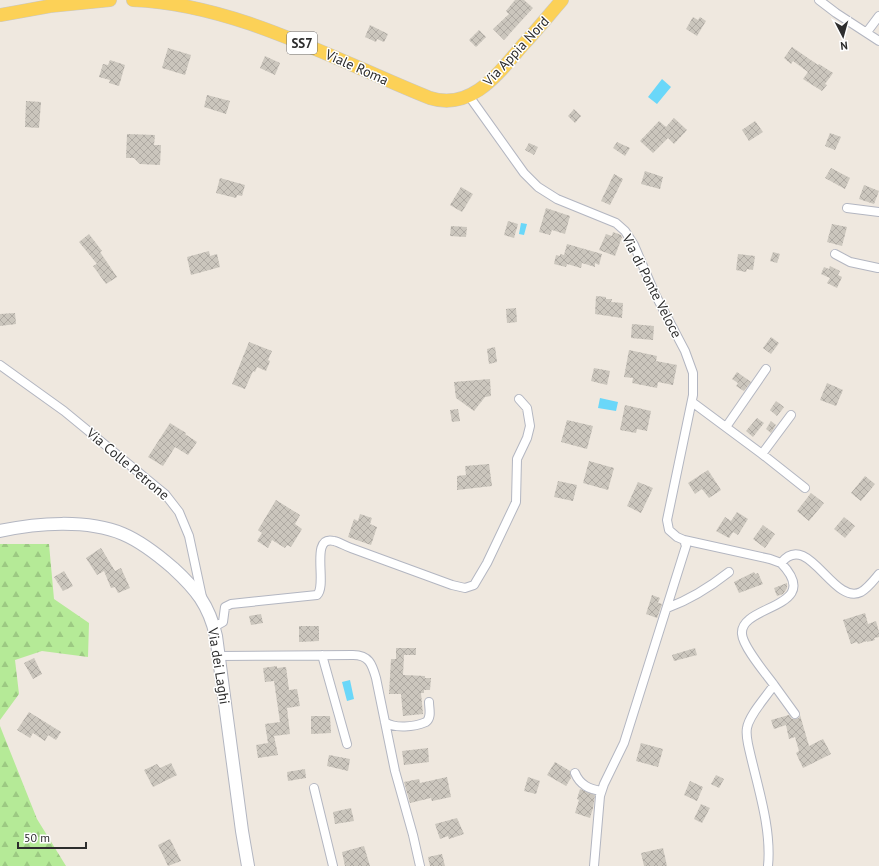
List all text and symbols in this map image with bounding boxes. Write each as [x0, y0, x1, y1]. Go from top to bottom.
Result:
street label: Via Appia Nord [478, 12, 553, 90]
north arrow [823, 16, 863, 56]
road number: SS7 [287, 32, 317, 54]
text: N [840, 39, 848, 53]
street label: Viale Roma [322, 45, 391, 89]
street label: Via di Ponte Veloce [618, 230, 686, 341]
street label: Via Colle Petrone [82, 423, 173, 504]
street label: Via dei Laghi [204, 625, 234, 706]
scale bar [18, 824, 86, 850]
text: 50 m [24, 830, 50, 845]

